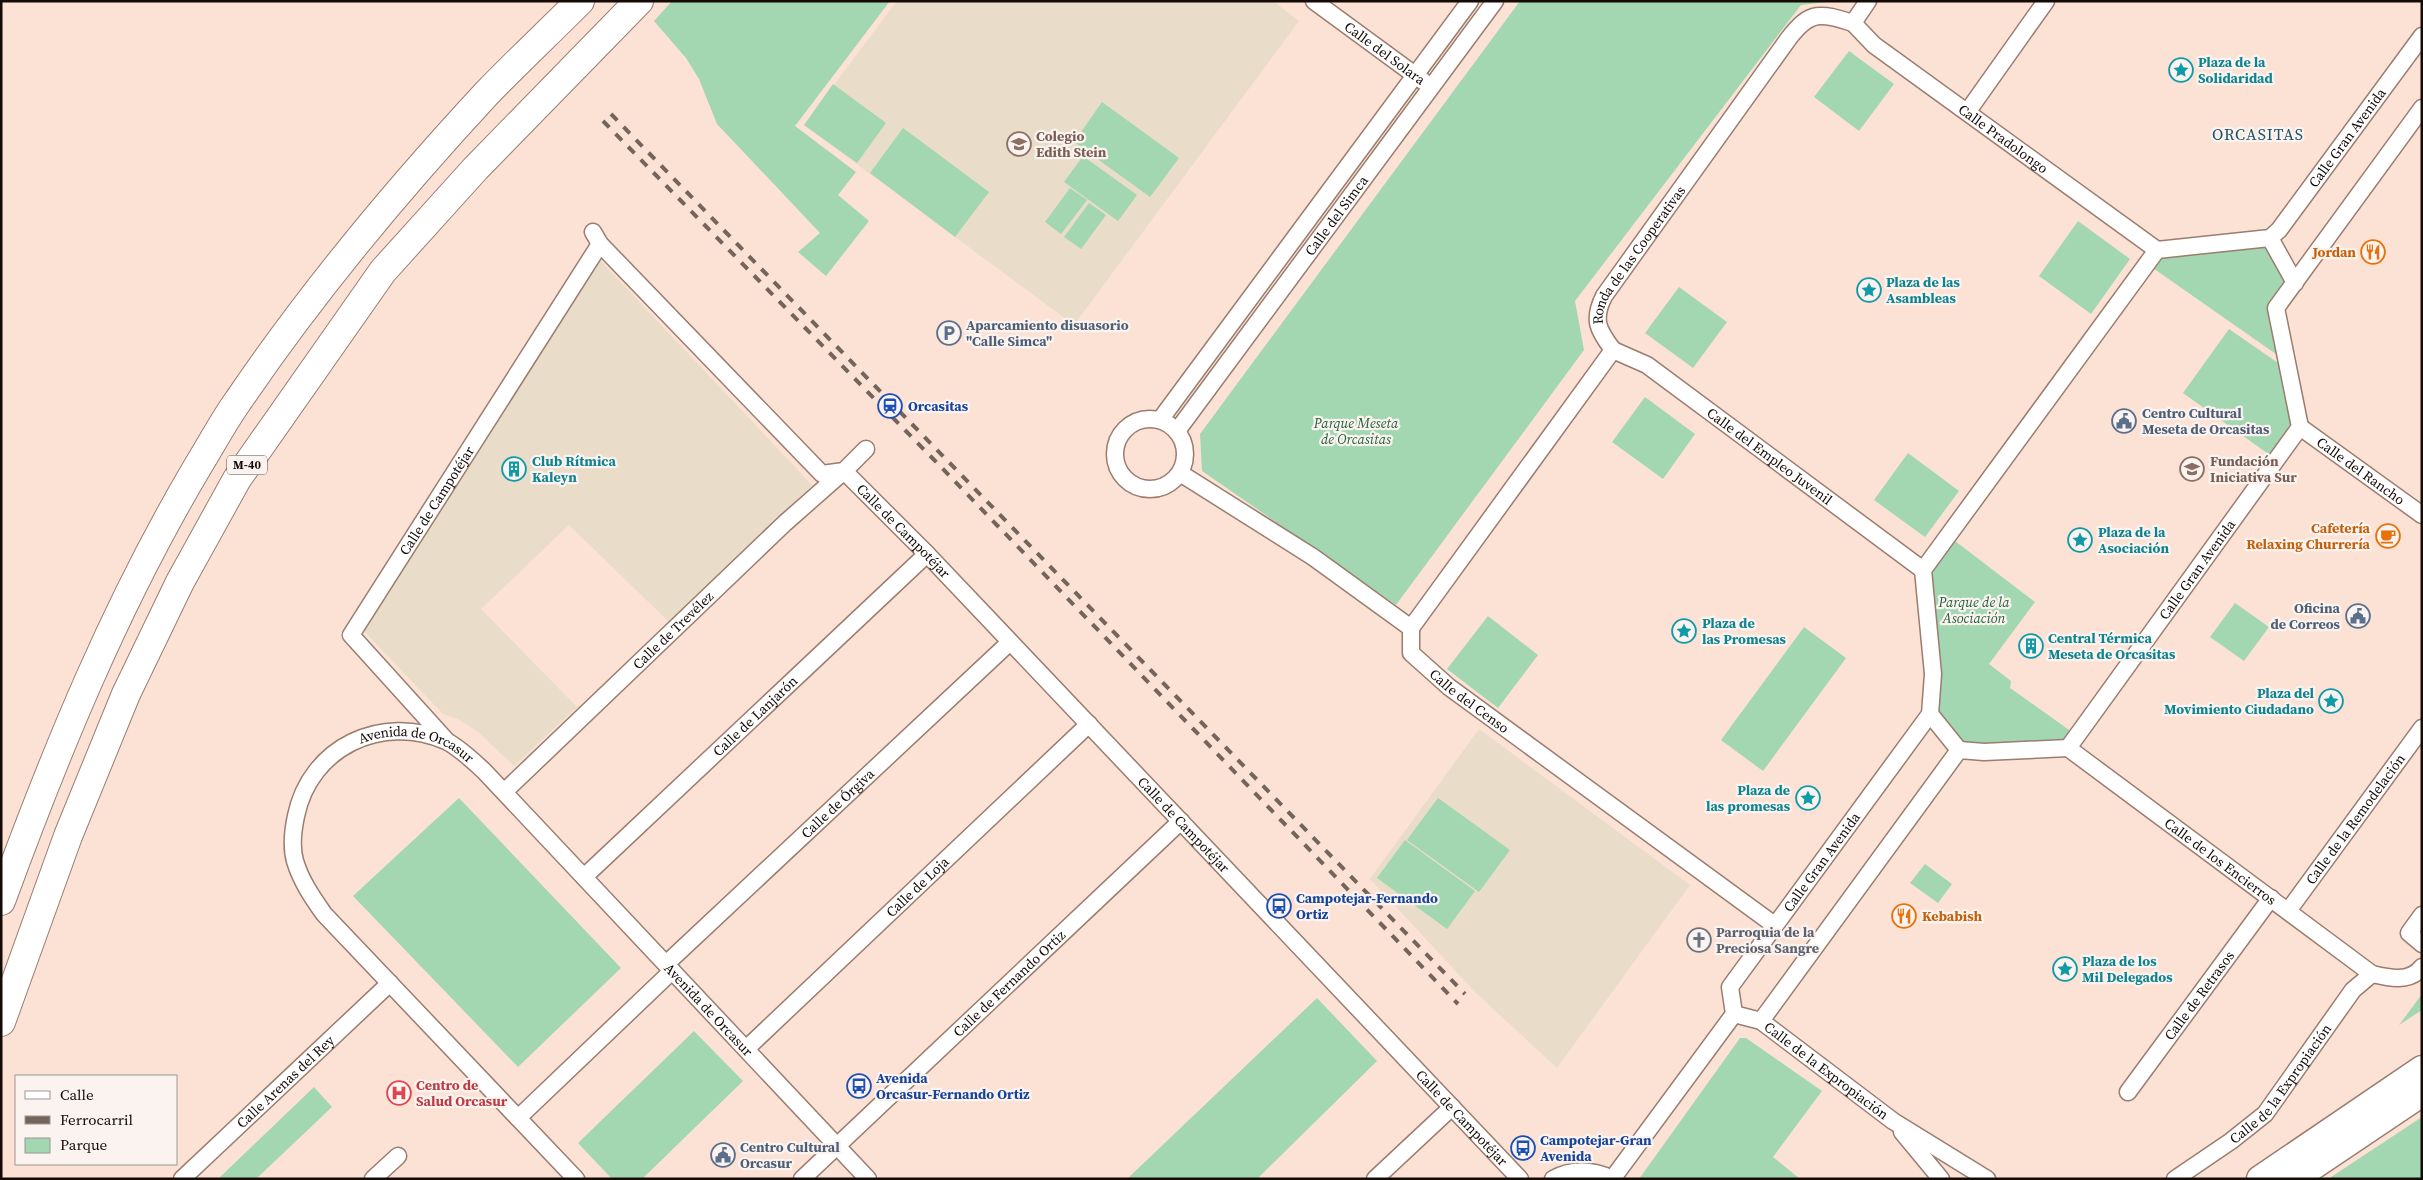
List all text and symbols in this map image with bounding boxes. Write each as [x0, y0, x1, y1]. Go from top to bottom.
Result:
street label: Calle del Solara [1340, 17, 1430, 90]
place label: Plaza de la Solidaridad [2198, 52, 2274, 88]
place icon: Plaza de la Solidaridad [2168, 57, 2194, 83]
street label: Calle Gran Avenida [2304, 83, 2391, 191]
street label: Calle Pradolongo [1954, 99, 2052, 178]
district label: ORCASITAS [2212, 123, 2304, 145]
place label: Colegio Edith Stein [1036, 126, 1107, 162]
school or university icon: Colegio Edith Stein [1006, 131, 1032, 157]
street label: Calle del Simca [1300, 171, 1373, 260]
street label: Ronda de las Cooperativas [1587, 181, 1690, 325]
restaurant icon: Jordan [2360, 239, 2386, 265]
place label: Jordan [2311, 242, 2356, 262]
place label: Plaza de las Asambleas [1886, 272, 1961, 308]
place icon: Plaza de las Asambleas [1856, 277, 1882, 303]
place label: Aparcamiento disuasorio "Calle Simca" [966, 315, 1129, 351]
parking icon: Aparcamiento disuasorio "Calle Simca" [936, 320, 962, 346]
station icon: Orcasitas [877, 393, 903, 419]
place label: Orcasitas [908, 396, 969, 416]
street label: Calle del Empleo Juvenil [1703, 403, 1837, 509]
place label: Centro Cultural Meseta de Orcasitas [2142, 403, 2270, 439]
public building icon: Centro Cultural Meseta de Orcasitas [2111, 408, 2137, 434]
park label: Parque Meseta de Orcasitas [1313, 413, 1399, 449]
street label: Calle del Rancho [2313, 432, 2409, 510]
street label: Calle de Campotéjar [394, 442, 479, 559]
place label: Club Rítmica Kaleyn [532, 451, 616, 487]
place label: Fundación Iniciativa Sur [2210, 451, 2297, 487]
road number: M-40 [227, 456, 267, 474]
building icon: Club Rítmica Kaleyn [501, 456, 527, 482]
school or university icon: Fundación Iniciativa Sur [2179, 456, 2205, 482]
street label: Calle de Campotéjar [852, 479, 955, 583]
street label: Calle Gran Avenida [2154, 515, 2240, 624]
place label: Cafetería Relaxing Churrería [2246, 518, 2371, 554]
place label: Plaza de la Asociación [2098, 522, 2169, 558]
cafe icon: Cafetería Relaxing Churrería [2375, 523, 2401, 549]
place icon: Plaza de la Asociación [2067, 527, 2093, 553]
street label: Calle de Trevélez [628, 586, 718, 674]
park label: Parque de la Asociación [1937, 592, 2010, 628]
place label: Oficina de Correos [2270, 598, 2341, 634]
public building icon: Oficina de Correos [2345, 603, 2371, 629]
place label: Plaza de las Promesas [1702, 613, 1787, 649]
place icon: Plaza de las Promesas [1671, 618, 1697, 644]
place label: Central Térmica Meseta de Orcasitas [2048, 628, 2176, 664]
building icon: Central Térmica Meseta de Orcasitas [2018, 633, 2044, 659]
street label: Calle del Censo [1425, 664, 1514, 738]
street label: Calle de Lanjarón [708, 671, 802, 761]
place label: Plaza del Movimiento Ciudadano [2164, 683, 2314, 719]
place icon: Plaza del Movimiento Ciudadano [2318, 688, 2344, 714]
street label: Avenida de Orcasur [355, 721, 479, 768]
street label: Calle de la Remodelación [2301, 749, 2410, 888]
street label: Calle de Órgiva [796, 763, 879, 843]
street label: Calle de Campotéjar [1133, 772, 1234, 877]
place label: Plaza de las promesas [1706, 780, 1791, 816]
place icon: Plaza de las promesas [1795, 785, 1821, 811]
street label: Calle Gran Avenida [1778, 807, 1865, 916]
street label: Calle de los Encierros [2160, 813, 2281, 910]
street label: Calle de Loja [881, 851, 954, 922]
place label: Campotejar-Fernando Ortiz [1296, 888, 1438, 924]
bus stop icon: Campotejar-Fernando Ortiz [1266, 893, 1292, 919]
restaurant icon: Kebabish [1891, 903, 1917, 929]
place label: Kebabish [1922, 906, 1982, 926]
place label: Parroquia de la Preciosa Sangre [1716, 922, 1819, 958]
street label: Calle de Fernando Ortiz [949, 925, 1070, 1041]
church icon: Parroquia de la Preciosa Sangre [1686, 927, 1712, 953]
street label: Calle de Retrasos [2160, 947, 2239, 1044]
place label: Plaza de los Mil Delegados [2082, 951, 2173, 987]
place icon: Plaza de los Mil Delegados [2052, 956, 2078, 982]
street label: Avenida de Orcasur [660, 959, 758, 1061]
street label: Calle de la Expropiación [1760, 1017, 1893, 1125]
street label: Calle de la Expropiación [2225, 1019, 2336, 1148]
street label: Calle Arenas del Rey [232, 1030, 339, 1133]
street label: Calle de Campotéjar [1411, 1065, 1512, 1170]
place label: Avenida Orcasur-Fernando Ortiz [876, 1068, 1030, 1104]
bus stop icon: Avenida Orcasur-Fernando Ortiz [846, 1073, 872, 1099]
legend [15, 1075, 178, 1165]
place label: Centro de Salud Orcasur [416, 1075, 508, 1111]
hospital icon: Centro de Salud Orcasur [386, 1080, 412, 1106]
text: Calle [60, 1084, 94, 1105]
text: Ferrocarril [60, 1109, 134, 1130]
place label: Campotejar-Gran Avenida [1540, 1130, 1652, 1166]
text: Parque [60, 1134, 108, 1155]
bus stop icon: Campotejar-Gran Avenida [1510, 1135, 1536, 1161]
place label: Centro Cultural Orcasur [740, 1137, 840, 1173]
public building icon: Centro Cultural Orcasur [710, 1142, 736, 1168]

